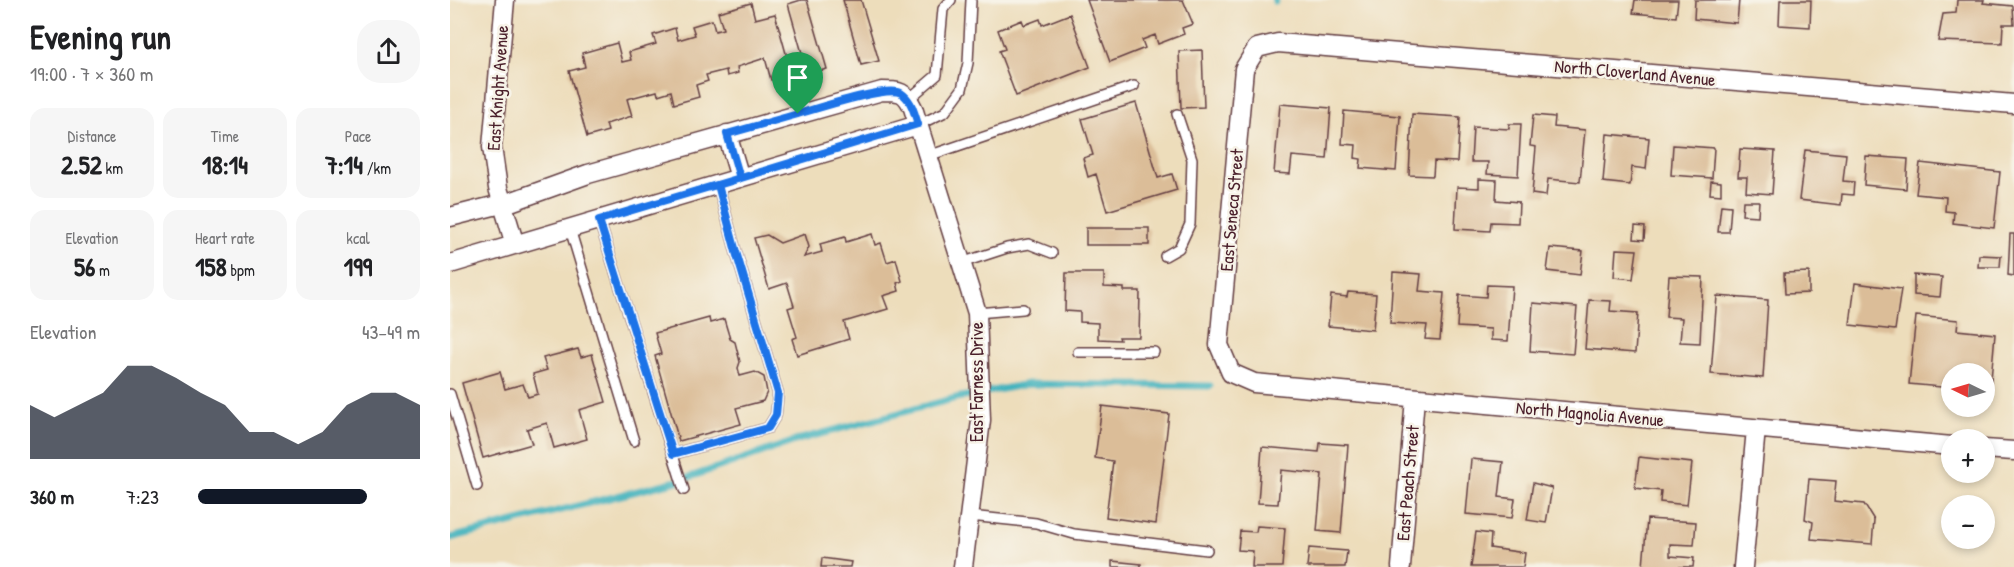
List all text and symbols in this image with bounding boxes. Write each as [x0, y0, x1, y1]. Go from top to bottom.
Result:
text: Evening run [30, 15, 171, 59]
button: share [357, 20, 420, 83]
street label: East Knight Avenue [481, 25, 514, 151]
pin [772, 52, 823, 114]
street label: North Cloverland Avenue [1553, 53, 1717, 92]
text: 19:00 · 7 × 360 m [30, 60, 153, 87]
icon: arrive [781, 61, 814, 94]
text: Distance [68, 125, 116, 147]
text: Time [211, 125, 239, 147]
text: Pace [345, 125, 371, 147]
text: 2.52 [61, 147, 102, 182]
text: 18:14 [202, 147, 248, 182]
text: 7:14 [325, 147, 363, 182]
street label: East Seneca Street [1214, 147, 1249, 272]
text: km [102, 157, 123, 179]
text: /km [363, 157, 391, 179]
text: Elevation [65, 227, 119, 249]
text: Heart rate [195, 227, 255, 249]
text: kcal [346, 227, 370, 249]
text: 56 [74, 249, 95, 284]
text: 158 [195, 249, 227, 284]
text: 199 [344, 249, 372, 284]
text: m [95, 259, 110, 281]
text: bpm [227, 259, 255, 281]
text: Elevation [30, 318, 96, 345]
text: 43–49 m [362, 318, 420, 345]
street label: East Farness Drive [964, 322, 989, 442]
north arrow [1941, 363, 1995, 417]
map controls [1941, 363, 1995, 549]
street label: North Magnolia Avenue [1515, 395, 1665, 432]
street label: East Peach Street [1390, 423, 1425, 542]
button: + [1941, 429, 1995, 483]
text: 360 m [30, 483, 74, 510]
text: 7:23 [126, 483, 159, 510]
button: − [1941, 495, 1995, 549]

